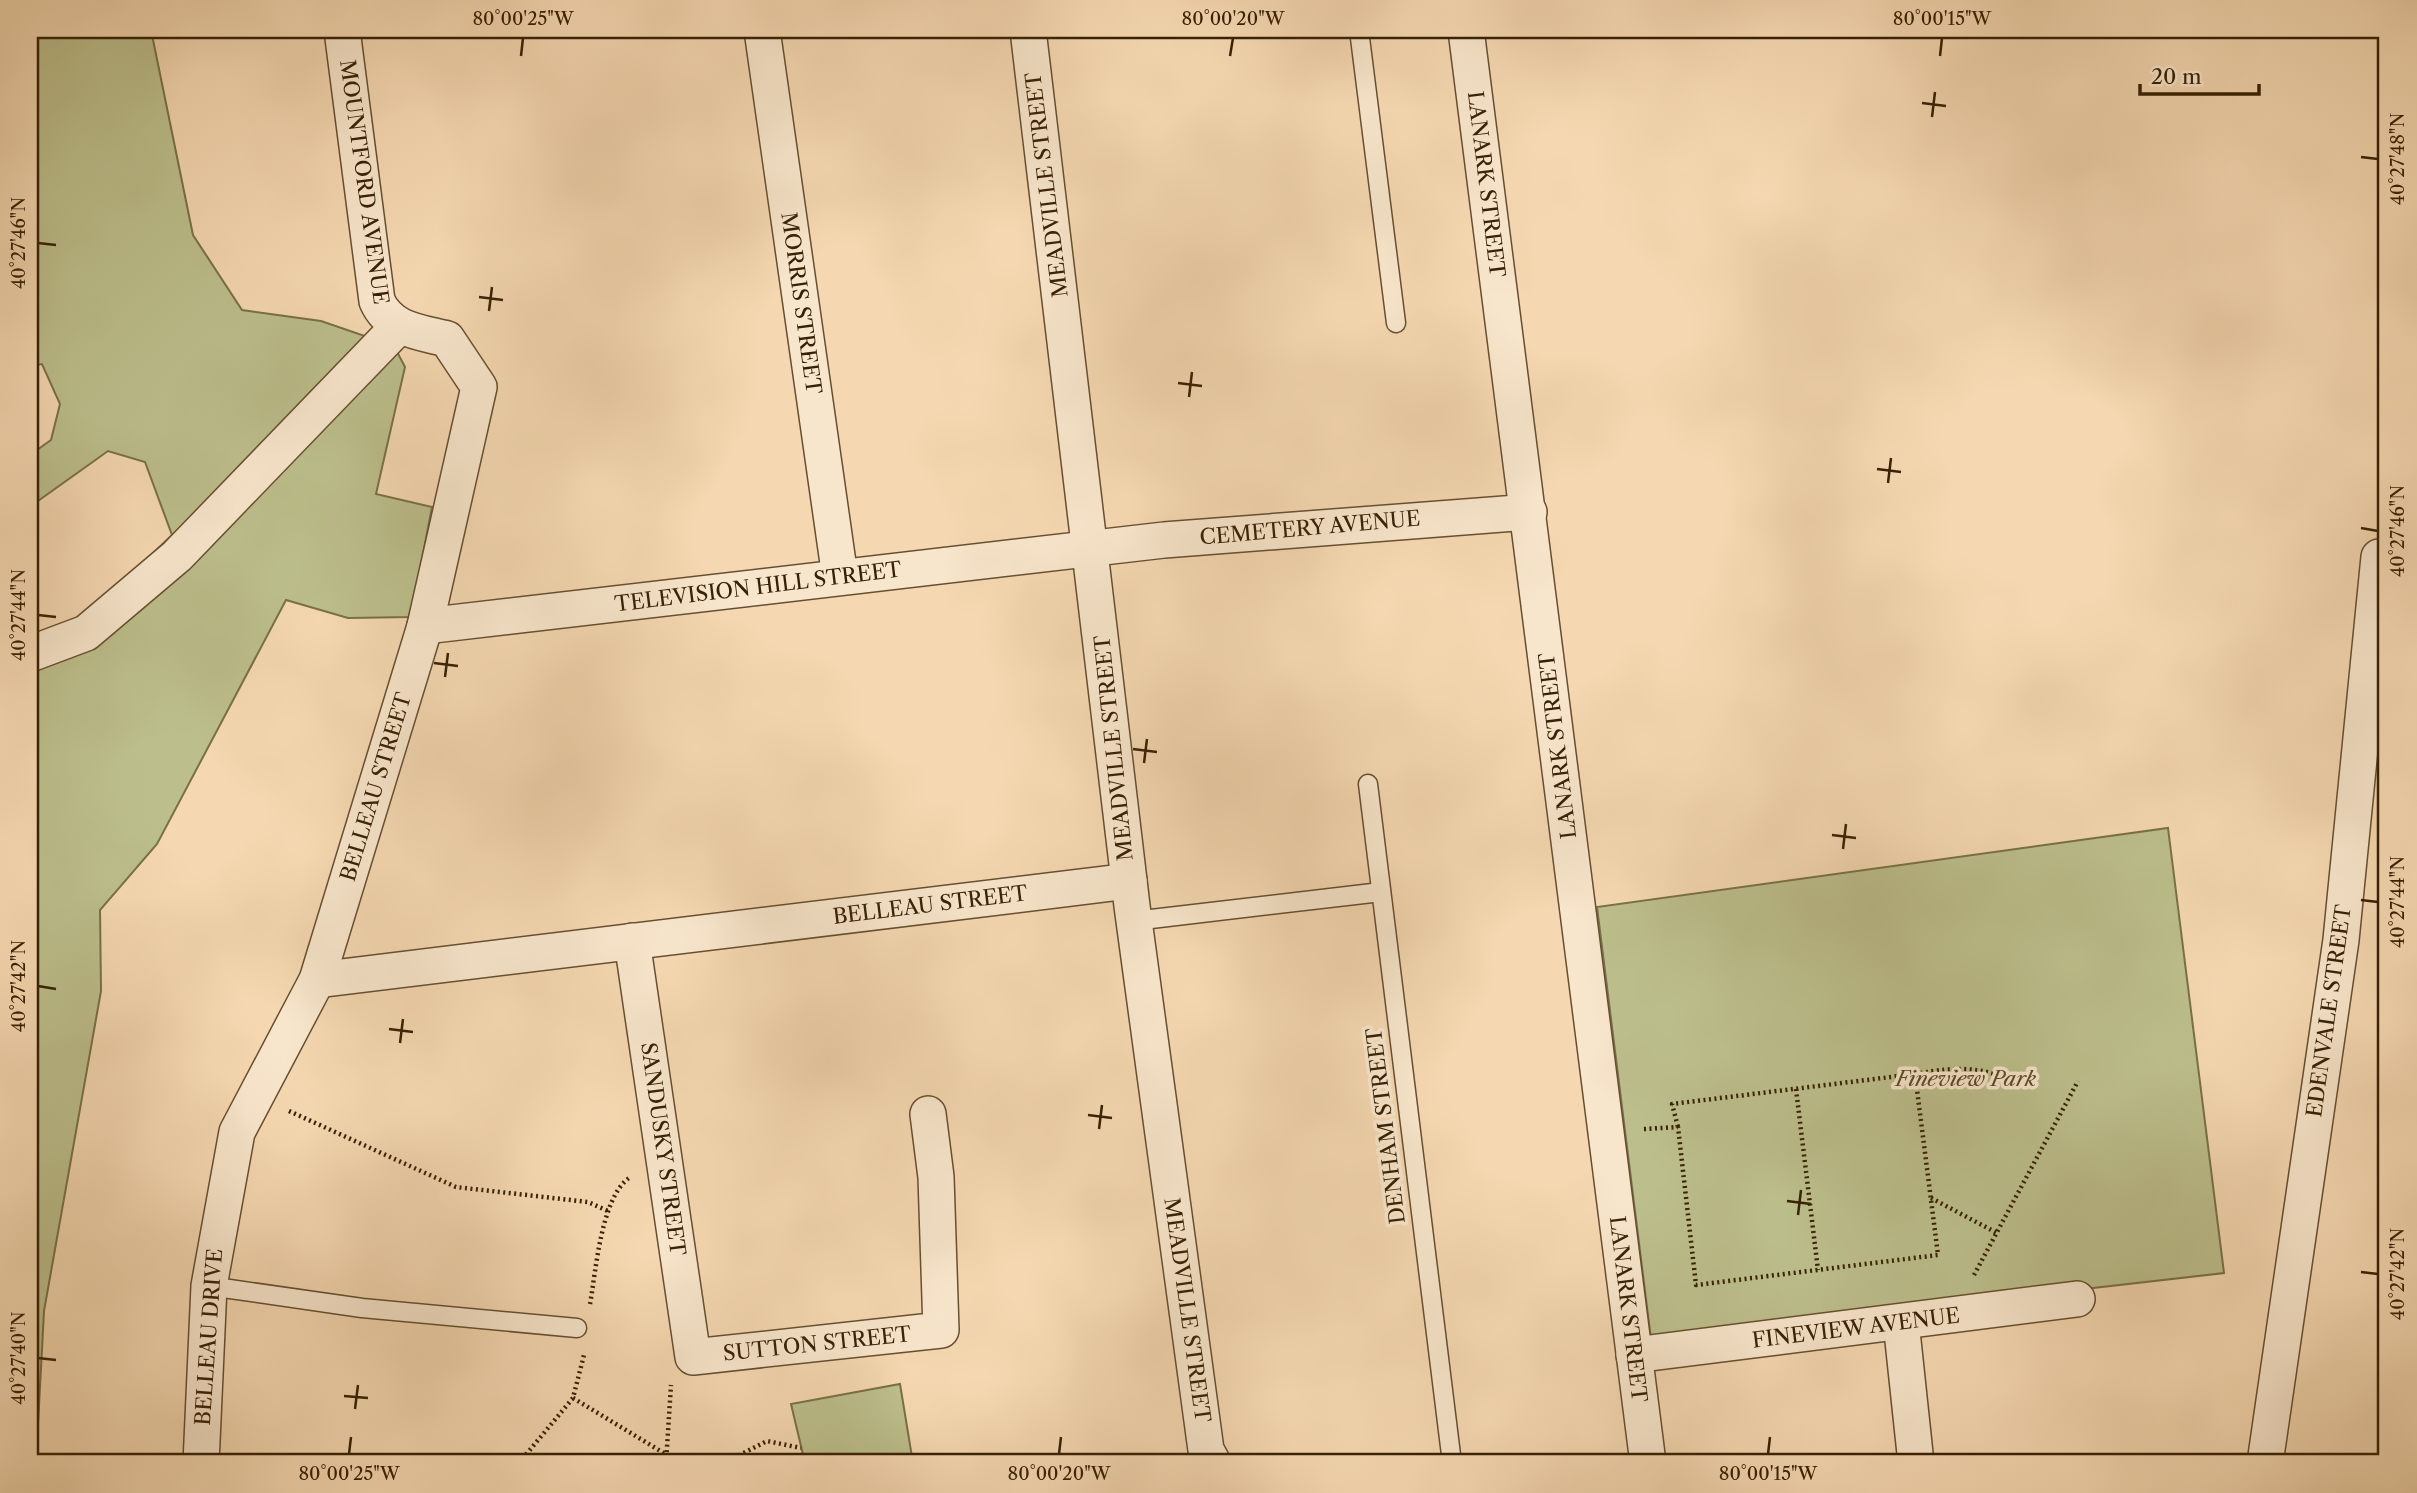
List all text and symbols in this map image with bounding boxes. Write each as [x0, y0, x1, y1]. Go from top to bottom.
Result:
text: 80°00'25"W [472, 8, 575, 30]
text: 80°00'20"W [1182, 8, 1286, 30]
text: 80°00'15"W [1893, 8, 1993, 30]
scale bar [2140, 52, 2260, 96]
street label: MOUNTFORD AVENUE [335, 58, 394, 306]
text: 20 m [2151, 64, 2202, 89]
street label: MEADVILLE STREET [1020, 71, 1073, 299]
street label: LANARK STREET [1463, 89, 1510, 279]
text: 40°27'48"N [2387, 113, 2409, 205]
text: 40°27'46"N [8, 197, 30, 289]
street label: MORRIS STREET [776, 210, 827, 396]
text: 40°27'46"N [2387, 485, 2409, 577]
street label: CEMETERY AVENUE [1199, 505, 1421, 550]
street label: TELEVISION HILL STREET [613, 556, 903, 617]
text: 40°27'44"N [8, 569, 30, 661]
street label: MEADVILLE STREET [1089, 634, 1138, 862]
street label: LANARK STREET [1534, 651, 1581, 841]
street label: BELLEAU STREET [335, 689, 416, 884]
text: 40°27'44"N [2387, 856, 2409, 948]
street label: BELLEAU STREET [831, 880, 1029, 929]
street label: EDENVALE STREET [2301, 903, 2356, 1119]
text: 40°27'42"N [8, 940, 30, 1032]
street label: DENHAM STREET [1361, 1026, 1410, 1226]
street label: SANDUSKY STREET [636, 1041, 691, 1257]
park label: Fineview Park [1894, 1066, 2036, 1091]
street label: MEADVILLE STREET [1159, 1196, 1216, 1424]
street label: LANARK STREET [1605, 1214, 1652, 1404]
text: 40°27'42"N [2387, 1228, 2409, 1320]
street label: BELLEAU DRIVE [190, 1248, 227, 1426]
street label: FINEVIEW AVENUE [1751, 1302, 1961, 1353]
text: 40°27'40"N [8, 1311, 30, 1405]
street label: SUTTON STREET [722, 1321, 912, 1366]
text: 80°00'25"W [298, 1463, 401, 1485]
text: 80°00'20"W [1008, 1463, 1112, 1485]
text: 80°00'15"W [1719, 1463, 1819, 1485]

